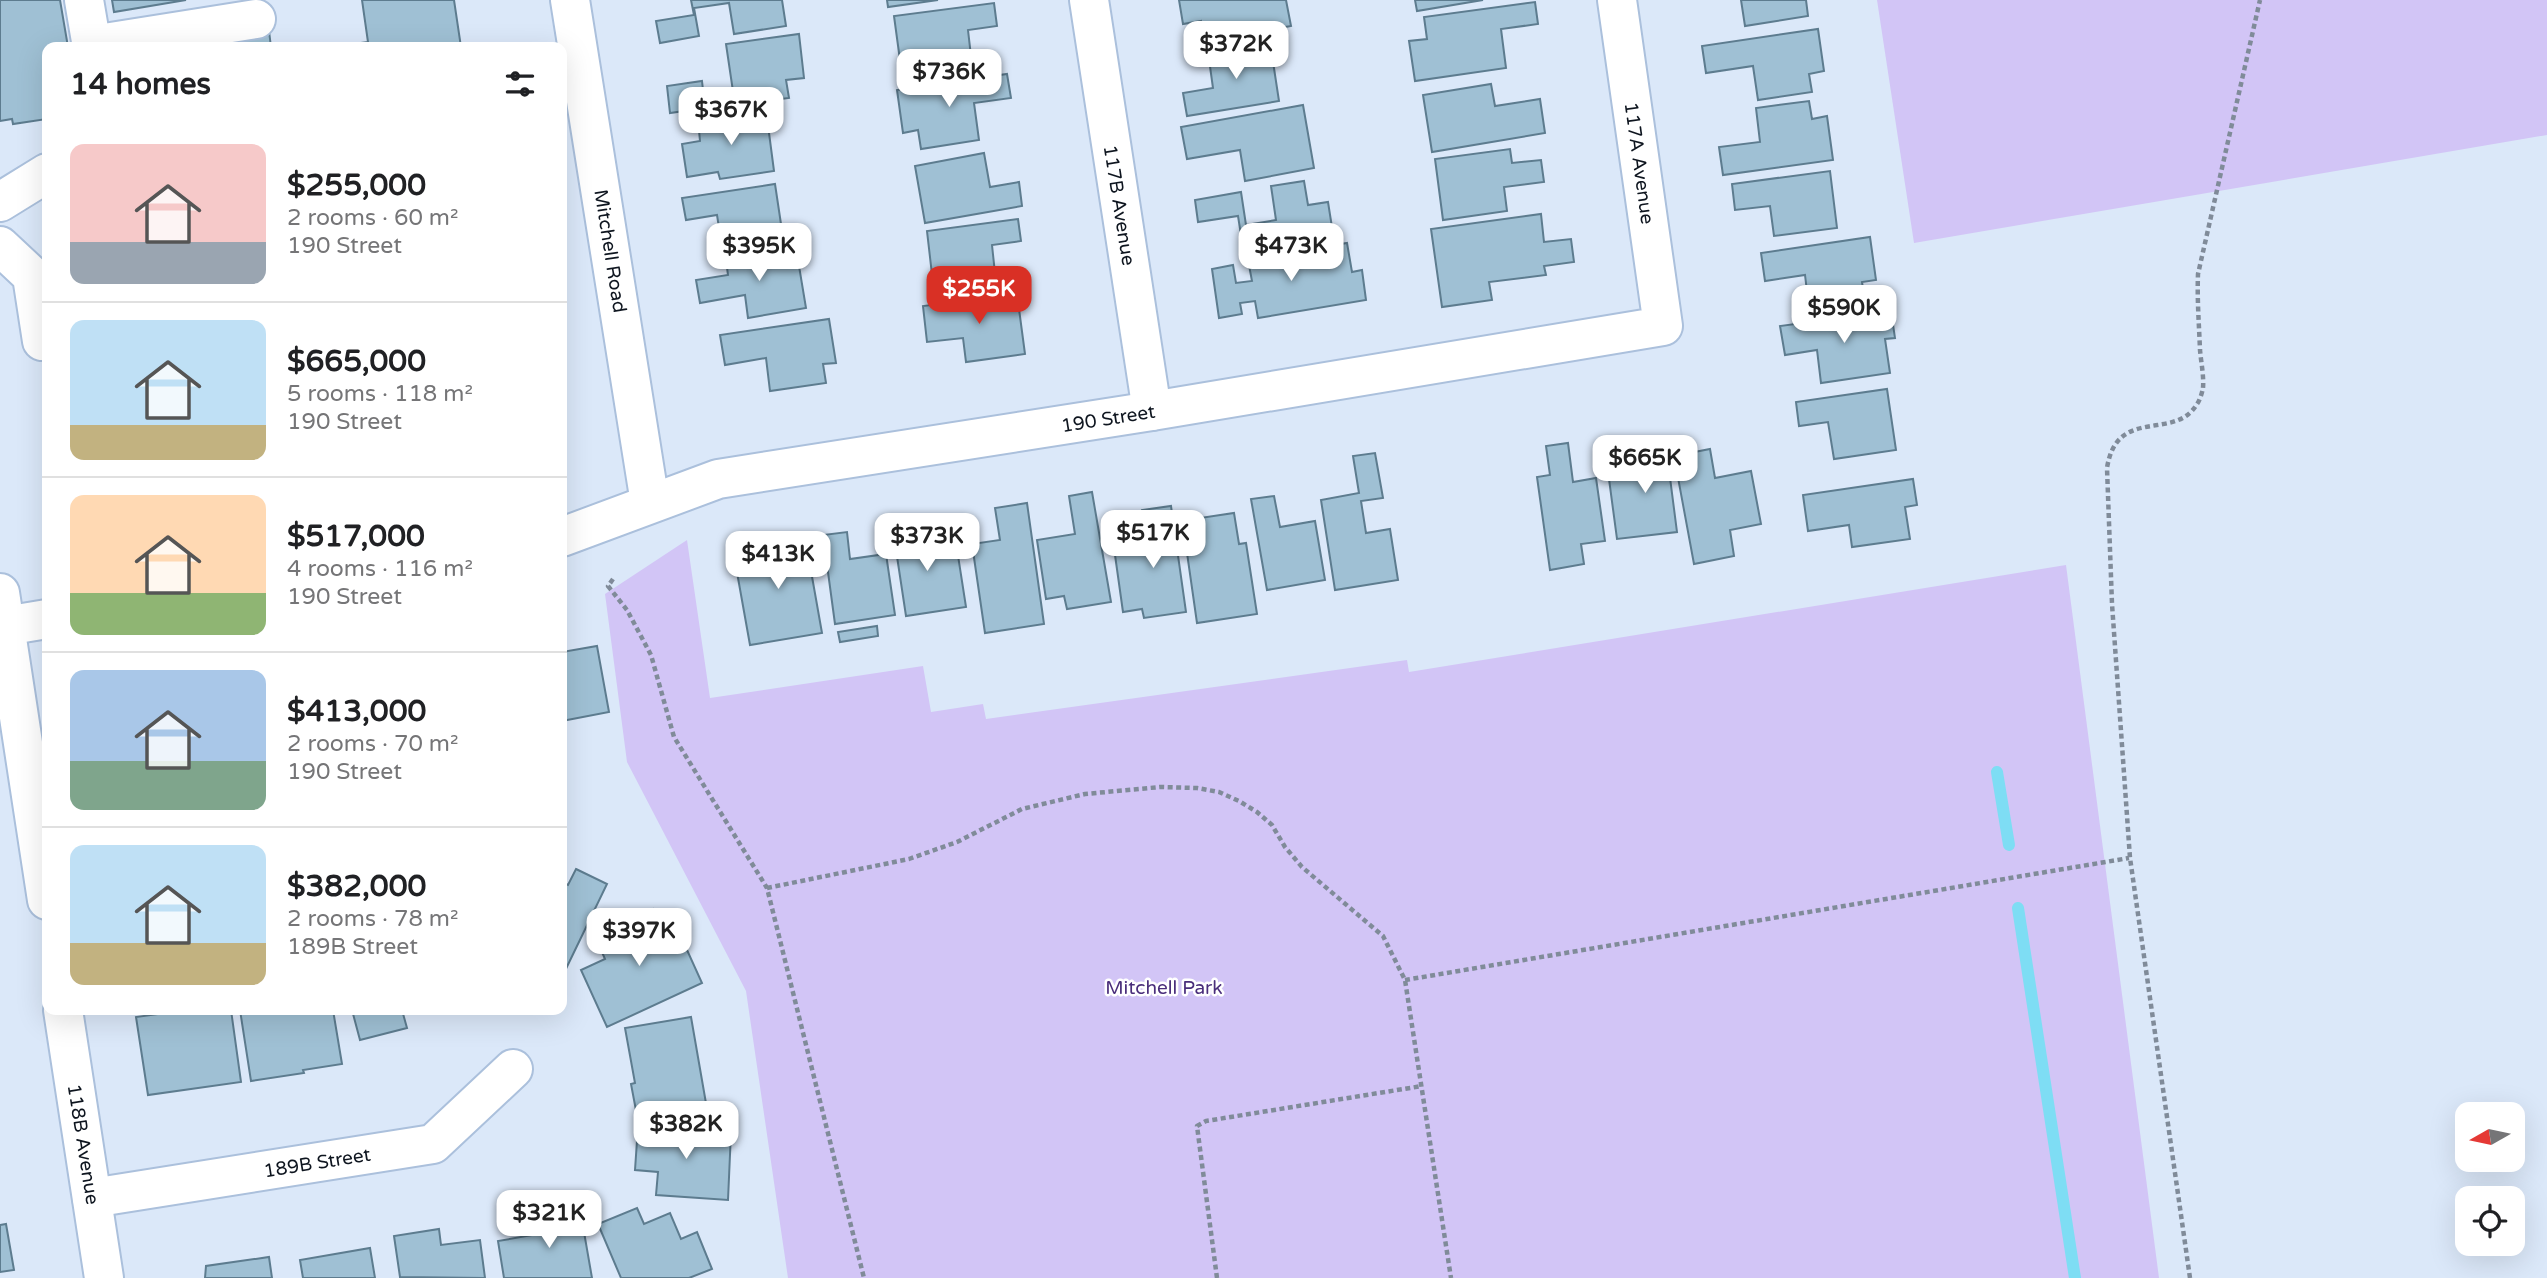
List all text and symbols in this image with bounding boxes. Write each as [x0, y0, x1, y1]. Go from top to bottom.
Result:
pin: $372K [1187, 22, 1285, 81]
text: $372K [1200, 30, 1272, 58]
pin: $736K [900, 50, 998, 109]
text: $736K [913, 58, 985, 86]
icon: filters [501, 65, 539, 103]
text: 14 homes [70, 66, 211, 103]
pin: $367K [682, 88, 780, 147]
text: $367K [695, 96, 767, 124]
street label: 117A Avenue [1620, 101, 1658, 226]
street label: 117B Avenue [1099, 143, 1139, 267]
text: $255,000 [287, 167, 426, 204]
icon: home [126, 172, 210, 256]
street label: Mitchell Road [589, 188, 631, 314]
text: 2 rooms · 60 m² [287, 204, 458, 232]
pin: $395K [710, 224, 808, 283]
pin: $473K [1242, 224, 1340, 283]
text: 190 Street [287, 232, 402, 260]
text: $395K [723, 232, 795, 260]
text: $473K [1255, 232, 1327, 260]
pin: $255K [930, 266, 1028, 326]
text: $255K [943, 275, 1015, 303]
pin: $590K [1795, 286, 1893, 345]
text: $590K [1808, 294, 1880, 322]
text: $665,000 [287, 343, 426, 380]
icon: home [126, 348, 210, 432]
text: 5 rooms · 118 m² [287, 380, 473, 408]
street label: 190 Street [1059, 401, 1157, 437]
text: 190 Street [287, 408, 402, 436]
pin: $665K [1596, 435, 1694, 495]
text: $665K [1609, 444, 1681, 472]
pin: $517K [1104, 510, 1202, 570]
pin: $373K [878, 514, 976, 573]
text: $517,000 [287, 518, 425, 555]
text: $517K [1117, 519, 1189, 547]
text: $373K [891, 522, 963, 550]
icon: home [126, 523, 210, 607]
pin: $413K [729, 532, 827, 591]
text: $413K [742, 540, 814, 568]
text: 4 rooms · 116 m² [287, 555, 473, 583]
text: 190 Street [287, 583, 402, 611]
text: $413,000 [287, 693, 426, 730]
icon: home [126, 698, 210, 782]
text: 2 rooms · 70 m² [287, 730, 458, 758]
text: 190 Street [287, 758, 402, 786]
text: $382,000 [287, 868, 426, 905]
icon: home [126, 873, 210, 957]
text: 2 rooms · 78 m² [287, 905, 458, 933]
pin: $397K [590, 908, 688, 968]
text: $397K [603, 917, 675, 945]
text: 189B Street [287, 933, 418, 961]
park label: Mitchell Park [1105, 977, 1223, 999]
street label: 118B Avenue [63, 1082, 103, 1206]
pin: $382K [637, 1102, 735, 1161]
north arrow [2455, 1102, 2525, 1172]
map controls [2455, 1102, 2525, 1256]
text: $382K [650, 1110, 722, 1138]
street label: 189B Street [262, 1144, 372, 1182]
button: locate [2455, 1186, 2525, 1256]
pin: $321K [500, 1190, 598, 1250]
text: $321K [513, 1199, 585, 1227]

